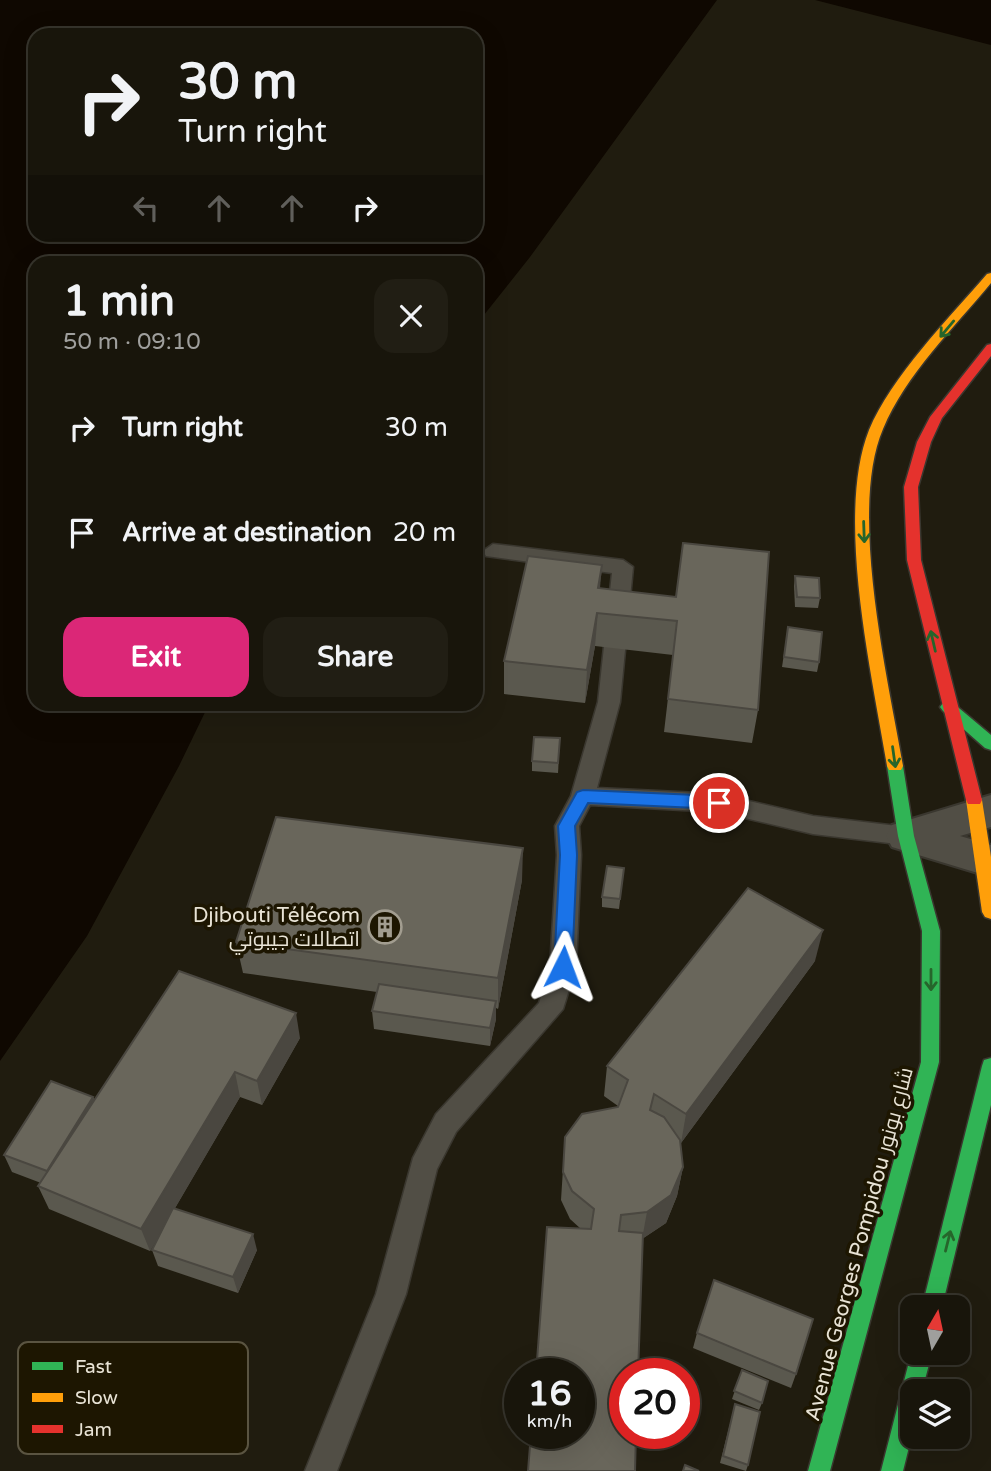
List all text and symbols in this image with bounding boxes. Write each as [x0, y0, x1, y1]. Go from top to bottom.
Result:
text: 30 m [178, 53, 297, 112]
icon: right [63, 56, 154, 147]
text: Turn right [178, 113, 327, 151]
icon: left [127, 189, 165, 227]
icon: ahead [200, 189, 238, 227]
icon: ahead [273, 189, 311, 227]
icon: right [346, 189, 384, 227]
text: 1 min [63, 276, 175, 327]
button: close [374, 279, 448, 353]
one-way arrow [939, 319, 955, 337]
text: 50 m · 09:10 [63, 328, 201, 356]
icon: right [63, 409, 101, 447]
text: Turn right [122, 412, 243, 443]
text: 30 m [385, 412, 448, 443]
icon: arrive [63, 514, 101, 552]
text: Arrive at destination [122, 517, 372, 548]
text: 20 m [393, 517, 456, 548]
one-way arrow [858, 520, 871, 543]
button: Exit [63, 617, 249, 697]
button: Share [263, 617, 448, 697]
one-way arrow [926, 630, 939, 652]
one-way arrow [888, 745, 901, 768]
pin [689, 773, 749, 833]
icon: arrive [700, 784, 738, 822]
place label: Djibouti Télécom اتصالات جيبوتي [193, 903, 360, 955]
building icon: Djibouti Télécom اتصالات جيبوتي [366, 908, 404, 946]
position arrow [526, 930, 600, 1004]
one-way arrow [924, 969, 938, 992]
street label: Avenue Georges Pompidou شارع بونور [800, 1064, 920, 1424]
one-way arrow [942, 1230, 955, 1253]
north arrow [900, 1295, 970, 1365]
map controls [900, 1295, 970, 1449]
legend [18, 1342, 248, 1454]
text: Fast [75, 1356, 112, 1378]
speed limit sign: 20 [609, 1358, 700, 1449]
text: 16 [528, 1373, 571, 1415]
button: layers [900, 1379, 970, 1449]
text: Slow [75, 1387, 118, 1409]
text: km/h [527, 1410, 572, 1432]
text: Jam [75, 1419, 112, 1441]

